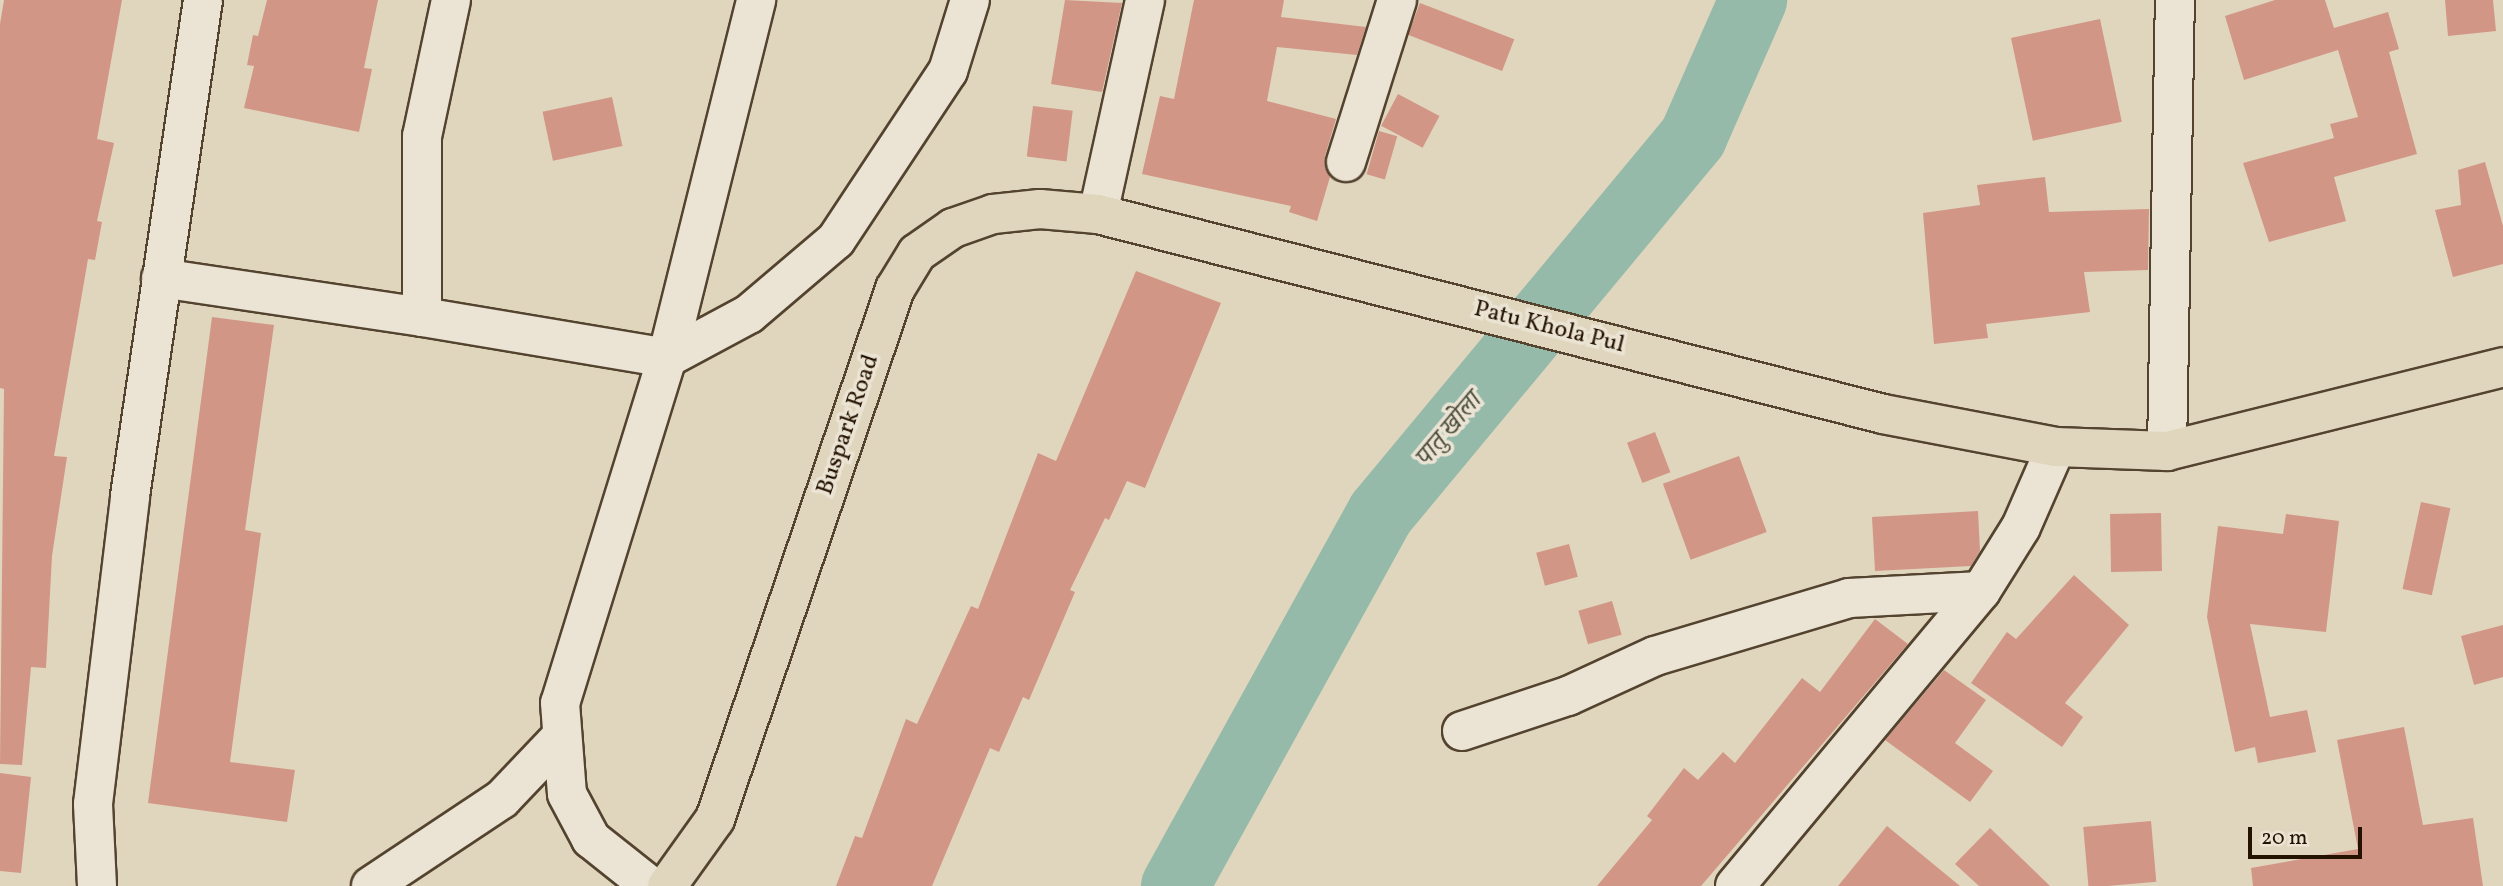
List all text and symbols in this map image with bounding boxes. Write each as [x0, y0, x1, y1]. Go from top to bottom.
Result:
street label: Patu Khola Pul [1471, 295, 1627, 361]
street label: Buspark Road [812, 351, 886, 499]
water label: पातु खोला [1409, 387, 1489, 475]
scale bar [2251, 812, 2365, 856]
text: 20 m [2261, 824, 2307, 853]

